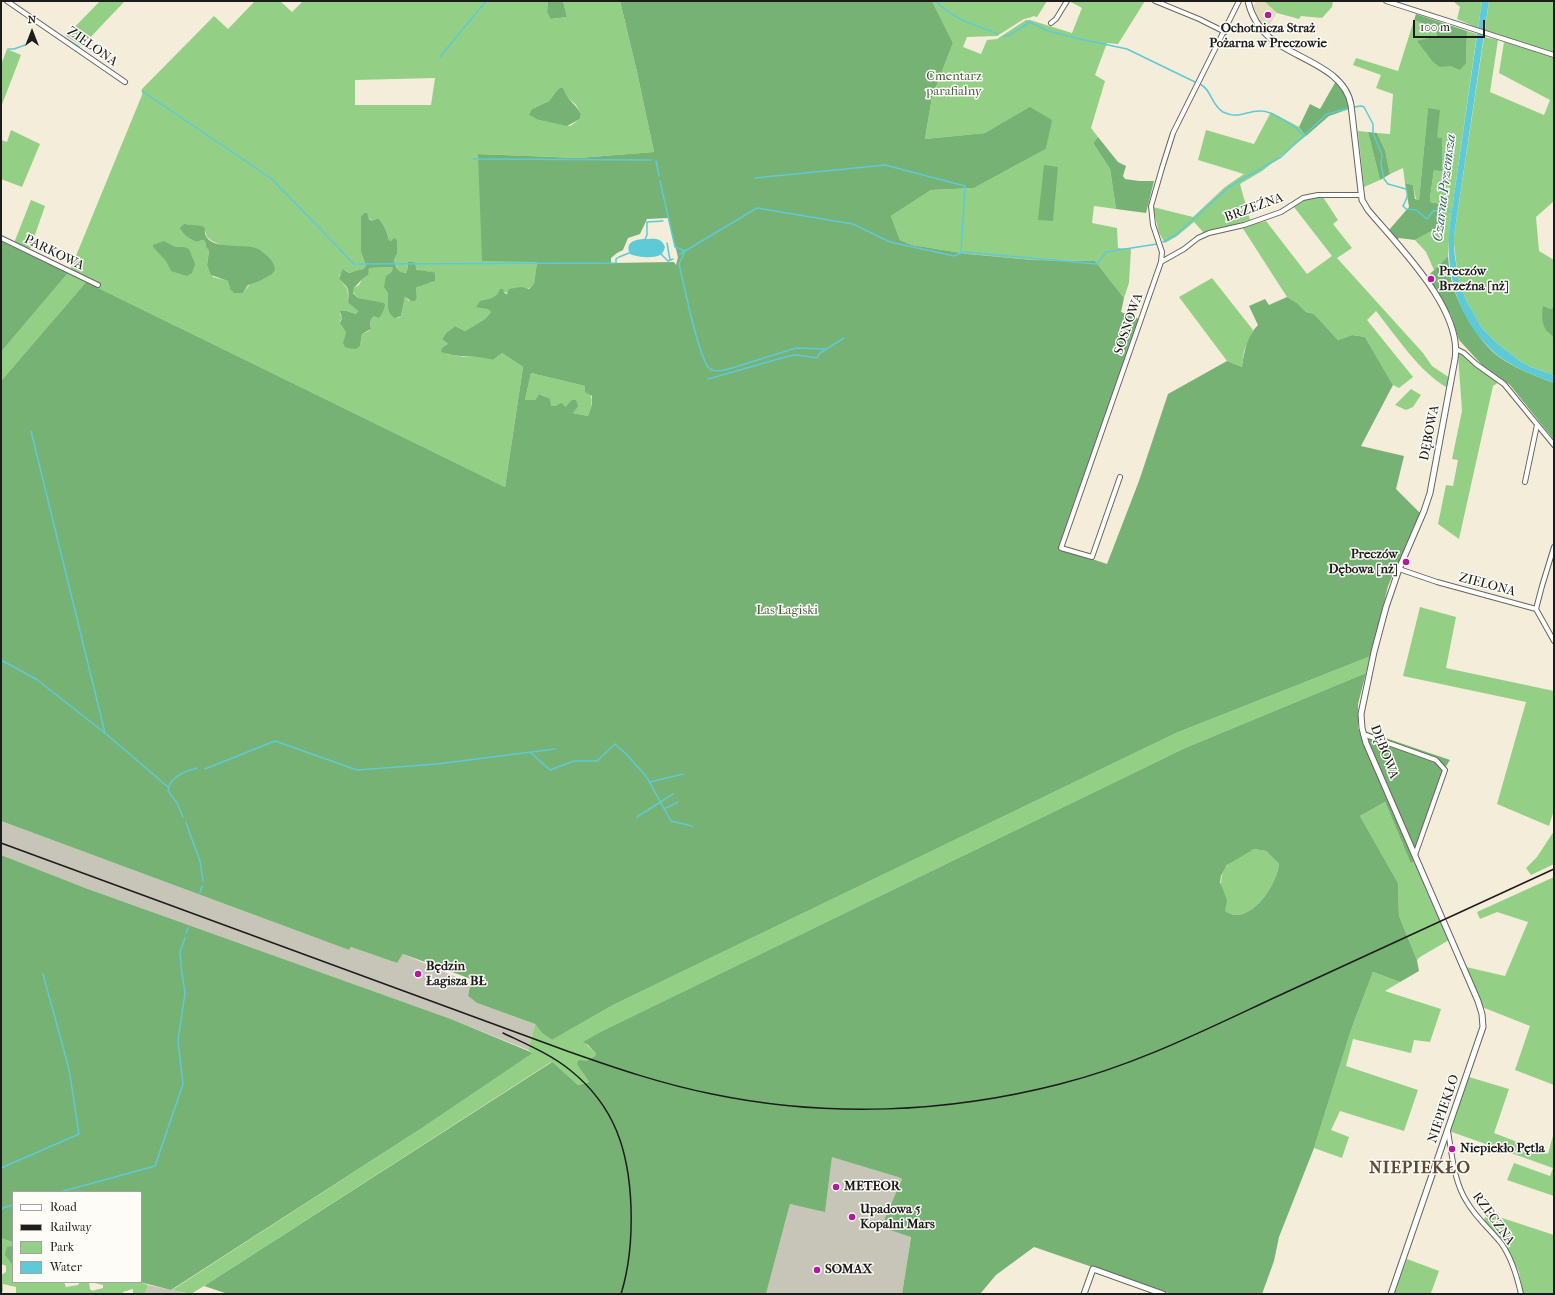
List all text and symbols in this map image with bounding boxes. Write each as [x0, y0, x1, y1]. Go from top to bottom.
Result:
marker: Ochotnicza Straż Pożarna w Preczowie [1263, 10, 1273, 20]
north arrow [12, 12, 52, 52]
scale bar [1415, 12, 1487, 38]
text: N [28, 13, 36, 26]
text: 100 m [1420, 20, 1450, 34]
place label: Ochotnicza Straż Pożarna w Preczowie [1209, 21, 1327, 52]
street label: ZIELONA [64, 24, 120, 70]
park label: Cmentarz parafialny [926, 69, 982, 100]
water label: Czarna Przemsza [1430, 133, 1460, 243]
street label: BRZEŹNA [1222, 190, 1286, 226]
street label: PARKOWA [22, 232, 86, 274]
place label: Preczów Brzeźna [nż] [1439, 264, 1509, 295]
marker: Preczów Brzeźna [nż] [1426, 274, 1436, 284]
street label: SOSNOWA [1111, 291, 1147, 357]
street label: DĘBOWA [1417, 404, 1443, 462]
place label: Preczów Dębowa [nż] [1329, 547, 1398, 578]
marker: Preczów Dębowa [nż] [1401, 557, 1411, 567]
street label: ZIELONA [1457, 570, 1517, 600]
park label: Las Łagiski [756, 603, 818, 619]
street label: DĘBOWA [1367, 723, 1401, 781]
place label: Będzin Łagisza BŁ [426, 959, 486, 990]
marker: Będzin Łagisza BŁ [413, 969, 423, 979]
street label: NIEPIEKŁO [1425, 1073, 1463, 1145]
place label: Niepiekło Pętla [1460, 1141, 1545, 1157]
marker: Niepiekło Pętla [1447, 1144, 1457, 1154]
district label: NIEPIEKŁO [1369, 1159, 1471, 1179]
place label: METEOR [844, 1179, 900, 1195]
marker: METEOR [831, 1182, 841, 1192]
street label: RZECZNA [1469, 1189, 1517, 1249]
legend [12, 1191, 142, 1283]
text: Road [50, 1200, 77, 1214]
place label: Upadowa 5 Kopalni Mars [860, 1202, 935, 1233]
marker: Upadowa 5 Kopalni Mars [847, 1212, 857, 1222]
text: Railway [50, 1220, 92, 1234]
text: Park [50, 1240, 74, 1254]
text: Water [50, 1260, 82, 1274]
place label: SOMAX [825, 1262, 872, 1278]
marker: SOMAX [812, 1265, 822, 1275]

